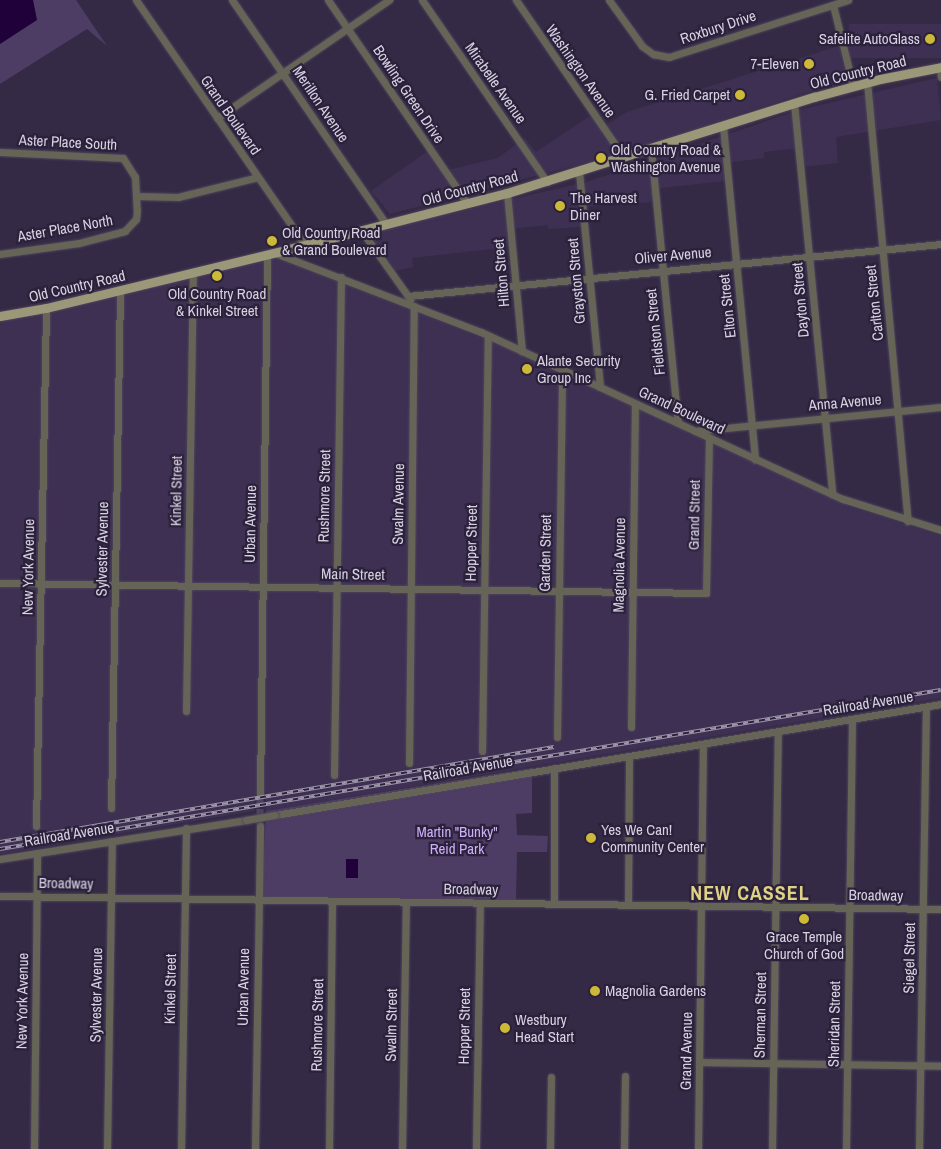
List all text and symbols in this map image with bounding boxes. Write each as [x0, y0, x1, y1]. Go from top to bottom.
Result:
street label: Roxbury Drive [678, 6, 758, 48]
street label: Washington Avenue [542, 21, 620, 121]
place label: Safelite AutoGlass [818, 30, 920, 48]
marker: Safelite AutoGlass [924, 33, 936, 45]
street label: Mirabelle Avenue [461, 39, 531, 127]
street label: Bowling Green Drive [370, 42, 448, 146]
street label: Old Country Road [808, 51, 908, 93]
place label: 7-Eleven [750, 55, 799, 73]
marker: 7-Eleven [803, 58, 815, 70]
street label: Merillon Avenue [289, 62, 353, 146]
street label: Grand Boulevard [197, 72, 265, 158]
place label: G. Fried Carpet [645, 86, 730, 104]
marker: G. Fried Carpet [734, 89, 746, 101]
street label: Aster Place South [18, 130, 118, 154]
place label: Old Country Road & Washington Avenue [611, 140, 721, 175]
marker: Old Country Road & Washington Avenue [595, 152, 607, 164]
street label: Old Country Road [420, 167, 520, 209]
place label: The Harvest Diner [570, 188, 637, 223]
marker: The Harvest Diner [554, 200, 566, 212]
street label: Aster Place North [16, 211, 114, 245]
place label: Old Country Road & Grand Boulevard [282, 223, 387, 258]
marker: Old Country Road & Grand Boulevard [266, 235, 278, 247]
street label: Grayston Street [563, 237, 589, 325]
street label: Hilton Street [489, 238, 513, 308]
street label: Oliver Avenue [633, 243, 713, 267]
street label: Dayton Street [788, 262, 812, 338]
street label: Carlton Street [861, 264, 887, 342]
street label: Old Country Road [27, 266, 127, 306]
marker: Old Country Road & Kinkel Street [211, 270, 223, 282]
street label: Elton Street [715, 273, 739, 339]
place label: Old Country Road & Kinkel Street [168, 284, 266, 319]
street label: Fieldston Street [642, 288, 668, 376]
place label: Alante Security Group Inc [537, 351, 620, 386]
marker: Alante Security Group Inc [521, 363, 533, 375]
street label: Grand Boulevard [636, 382, 728, 438]
street label: Anna Avenue [808, 390, 882, 414]
street label: Rushmore Street [314, 449, 334, 543]
street label: Kinkel Street [166, 456, 186, 526]
street label: Swalm Avenue [388, 463, 408, 545]
street label: Grand Street [684, 480, 704, 550]
street label: Urban Avenue [240, 485, 260, 563]
street label: Sylvester Avenue [92, 501, 112, 597]
street label: Hopper Street [461, 505, 481, 581]
street label: Garden Street [535, 514, 555, 592]
street label: Magnolia Avenue [609, 517, 629, 613]
street label: New York Avenue [18, 518, 38, 616]
street label: Main Street [321, 564, 385, 584]
street label: Railroad Avenue [821, 687, 915, 719]
street label: Railroad Avenue [421, 751, 515, 785]
street label: Railroad Avenue [22, 818, 116, 850]
place label: Yes We Can! Community Center [601, 820, 704, 855]
park label: Martin "Bunky" Reid Park [416, 822, 498, 857]
marker: Yes We Can! Community Center [585, 832, 597, 844]
street label: Broadway [39, 874, 93, 892]
street label: Broadway [444, 880, 498, 898]
district label: NEW CASSEL [689, 880, 811, 904]
street label: Broadway [849, 886, 903, 904]
marker: Grace Temple Church of God [798, 913, 810, 925]
street label: Siegel Street [899, 922, 919, 994]
place label: Grace Temple Church of God [764, 927, 844, 962]
street label: Sylvester Avenue [86, 947, 106, 1043]
street label: Urban Avenue [233, 948, 253, 1026]
street label: New York Avenue [12, 952, 32, 1050]
street label: Kinkel Street [160, 954, 180, 1024]
street label: Sherman Street [750, 972, 770, 1058]
street label: Rushmore Street [307, 978, 327, 1072]
street label: Sheridan Street [824, 981, 844, 1067]
place label: Magnolia Gardens [605, 982, 706, 1000]
marker: Magnolia Gardens [589, 985, 601, 997]
street label: Swalm Street [381, 988, 401, 1062]
street label: Hopper Street [454, 988, 474, 1064]
place label: Westbury Head Start [515, 1010, 574, 1045]
street label: Grand Avenue [676, 1011, 696, 1091]
marker: Westbury Head Start [499, 1022, 511, 1034]

